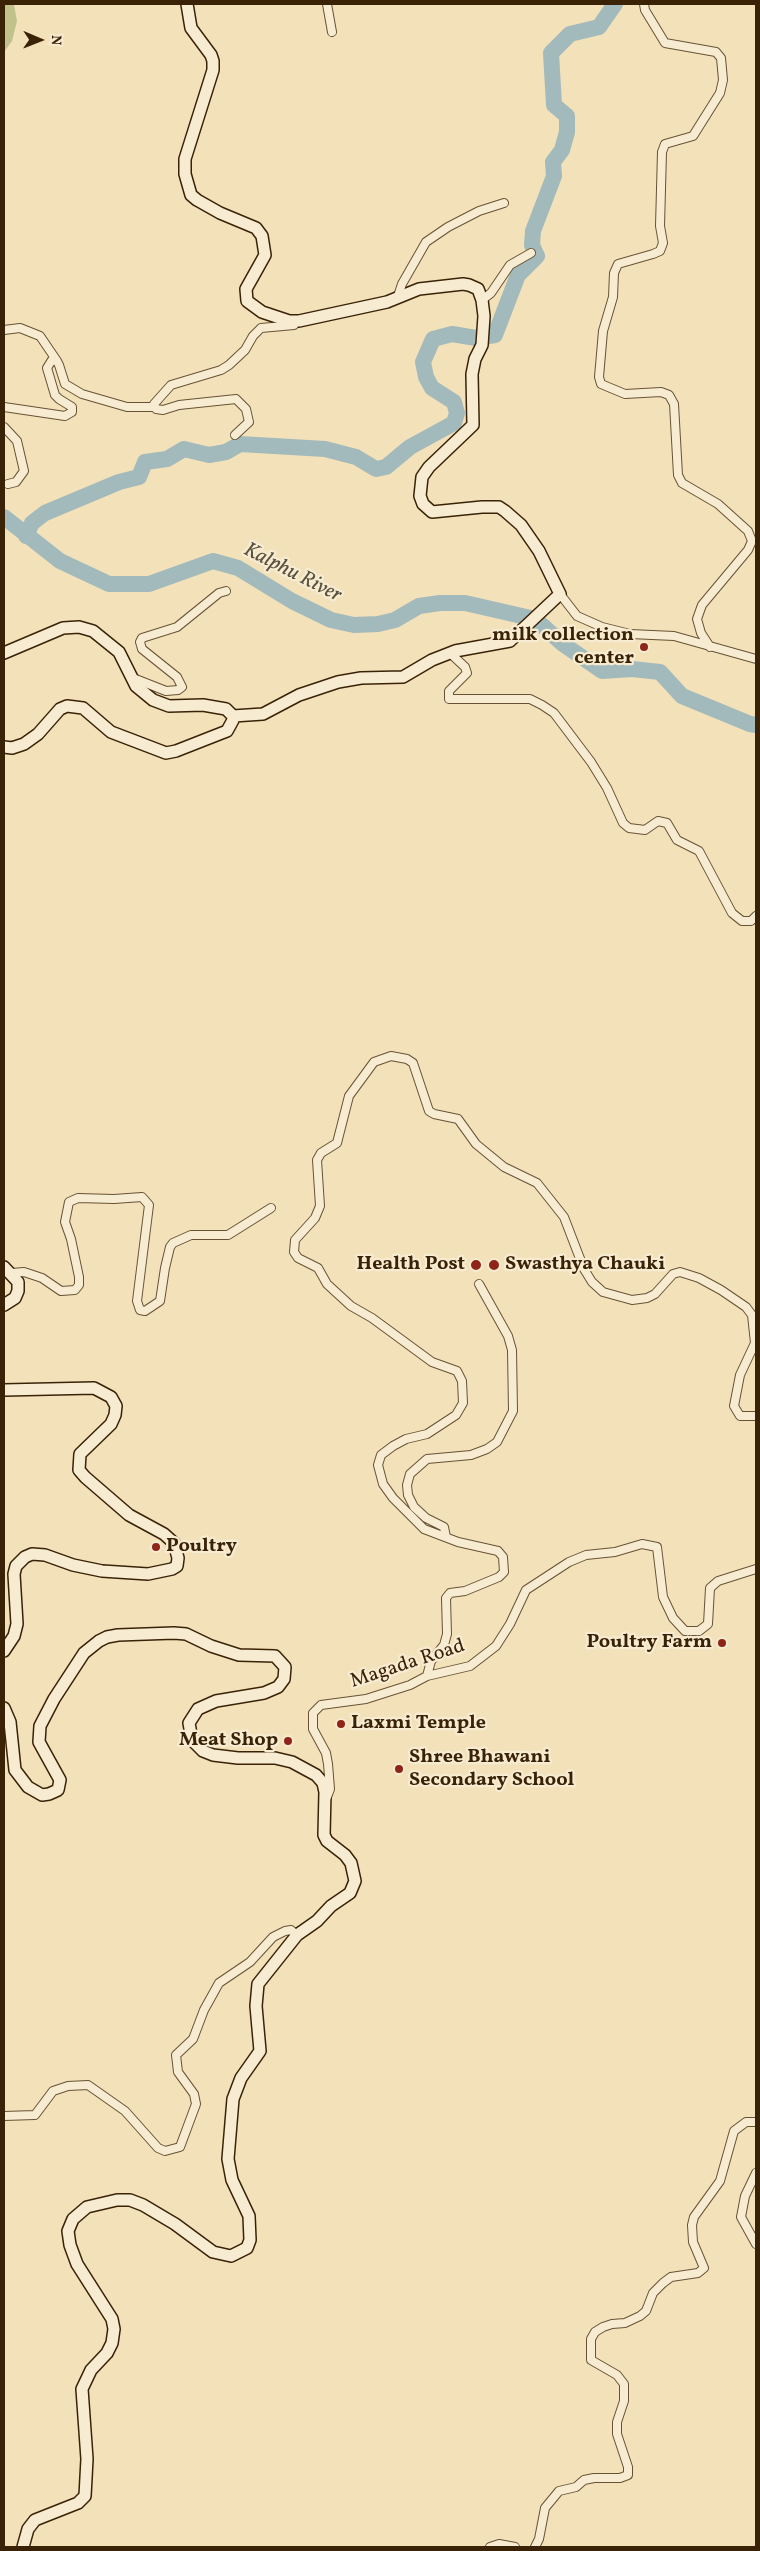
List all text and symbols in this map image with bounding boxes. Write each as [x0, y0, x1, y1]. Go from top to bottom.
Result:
north arrow [15, 15, 65, 65]
text: N [46, 35, 65, 46]
water label: Kalphu River [239, 539, 345, 609]
place label: milk collection center [492, 624, 634, 671]
marker: milk collection center [638, 641, 650, 653]
place label: Health Post [357, 1253, 465, 1277]
place label: Swasthya Chauki [505, 1253, 665, 1277]
marker: Health Post [469, 1258, 483, 1272]
marker: Swasthya Chauki [487, 1258, 501, 1272]
place label: Poultry [166, 1535, 237, 1559]
marker: Poultry [150, 1541, 162, 1553]
place label: Poultry Farm [586, 1631, 712, 1655]
street label: Magada Road [348, 1635, 468, 1695]
marker: Poultry Farm [716, 1637, 728, 1649]
place label: Laxmi Temple [351, 1712, 486, 1736]
marker: Laxmi Temple [335, 1718, 347, 1730]
place label: Meat Shop [179, 1729, 278, 1753]
marker: Meat Shop [282, 1735, 294, 1747]
place label: Shree Bhawani Secondary School [409, 1746, 574, 1793]
marker: Shree Bhawani Secondary School [393, 1763, 405, 1775]

